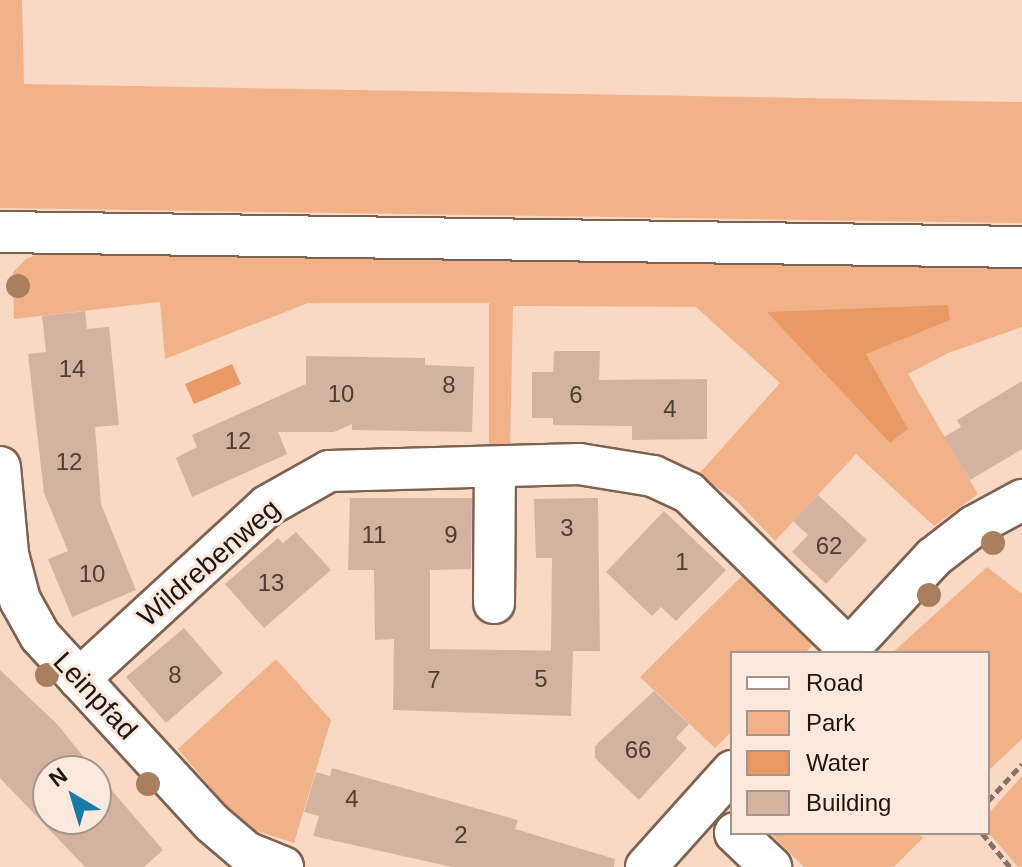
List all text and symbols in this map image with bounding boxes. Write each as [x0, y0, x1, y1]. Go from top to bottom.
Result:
house number: 14 [59, 355, 85, 383]
house number: 8 [442, 371, 456, 399]
house number: 10 [328, 380, 354, 408]
house number: 6 [569, 381, 583, 409]
house number: 4 [663, 395, 677, 423]
house number: 12 [225, 427, 251, 455]
house number: 12 [56, 448, 82, 476]
street label: Wildrebenweg [131, 492, 287, 634]
house number: 3 [560, 514, 574, 542]
house number: 11 [362, 521, 386, 549]
house number: 9 [444, 521, 458, 549]
house number: 62 [816, 532, 842, 560]
house number: 1 [675, 548, 689, 576]
house number: 10 [79, 560, 105, 588]
house number: 13 [258, 569, 284, 597]
street label: Leinpfad [46, 645, 144, 747]
legend [730, 651, 990, 835]
house number: 8 [168, 661, 182, 689]
house number: 5 [534, 665, 548, 693]
house number: 7 [427, 666, 441, 694]
text: Road [806, 669, 863, 696]
text: Park [806, 709, 855, 736]
house number: 66 [625, 736, 651, 764]
text: Water [806, 749, 869, 776]
north arrow [32, 755, 112, 835]
text: N [44, 763, 72, 792]
house number: 4 [345, 785, 359, 813]
text: Building [806, 789, 891, 816]
house number: 2 [454, 821, 468, 849]

